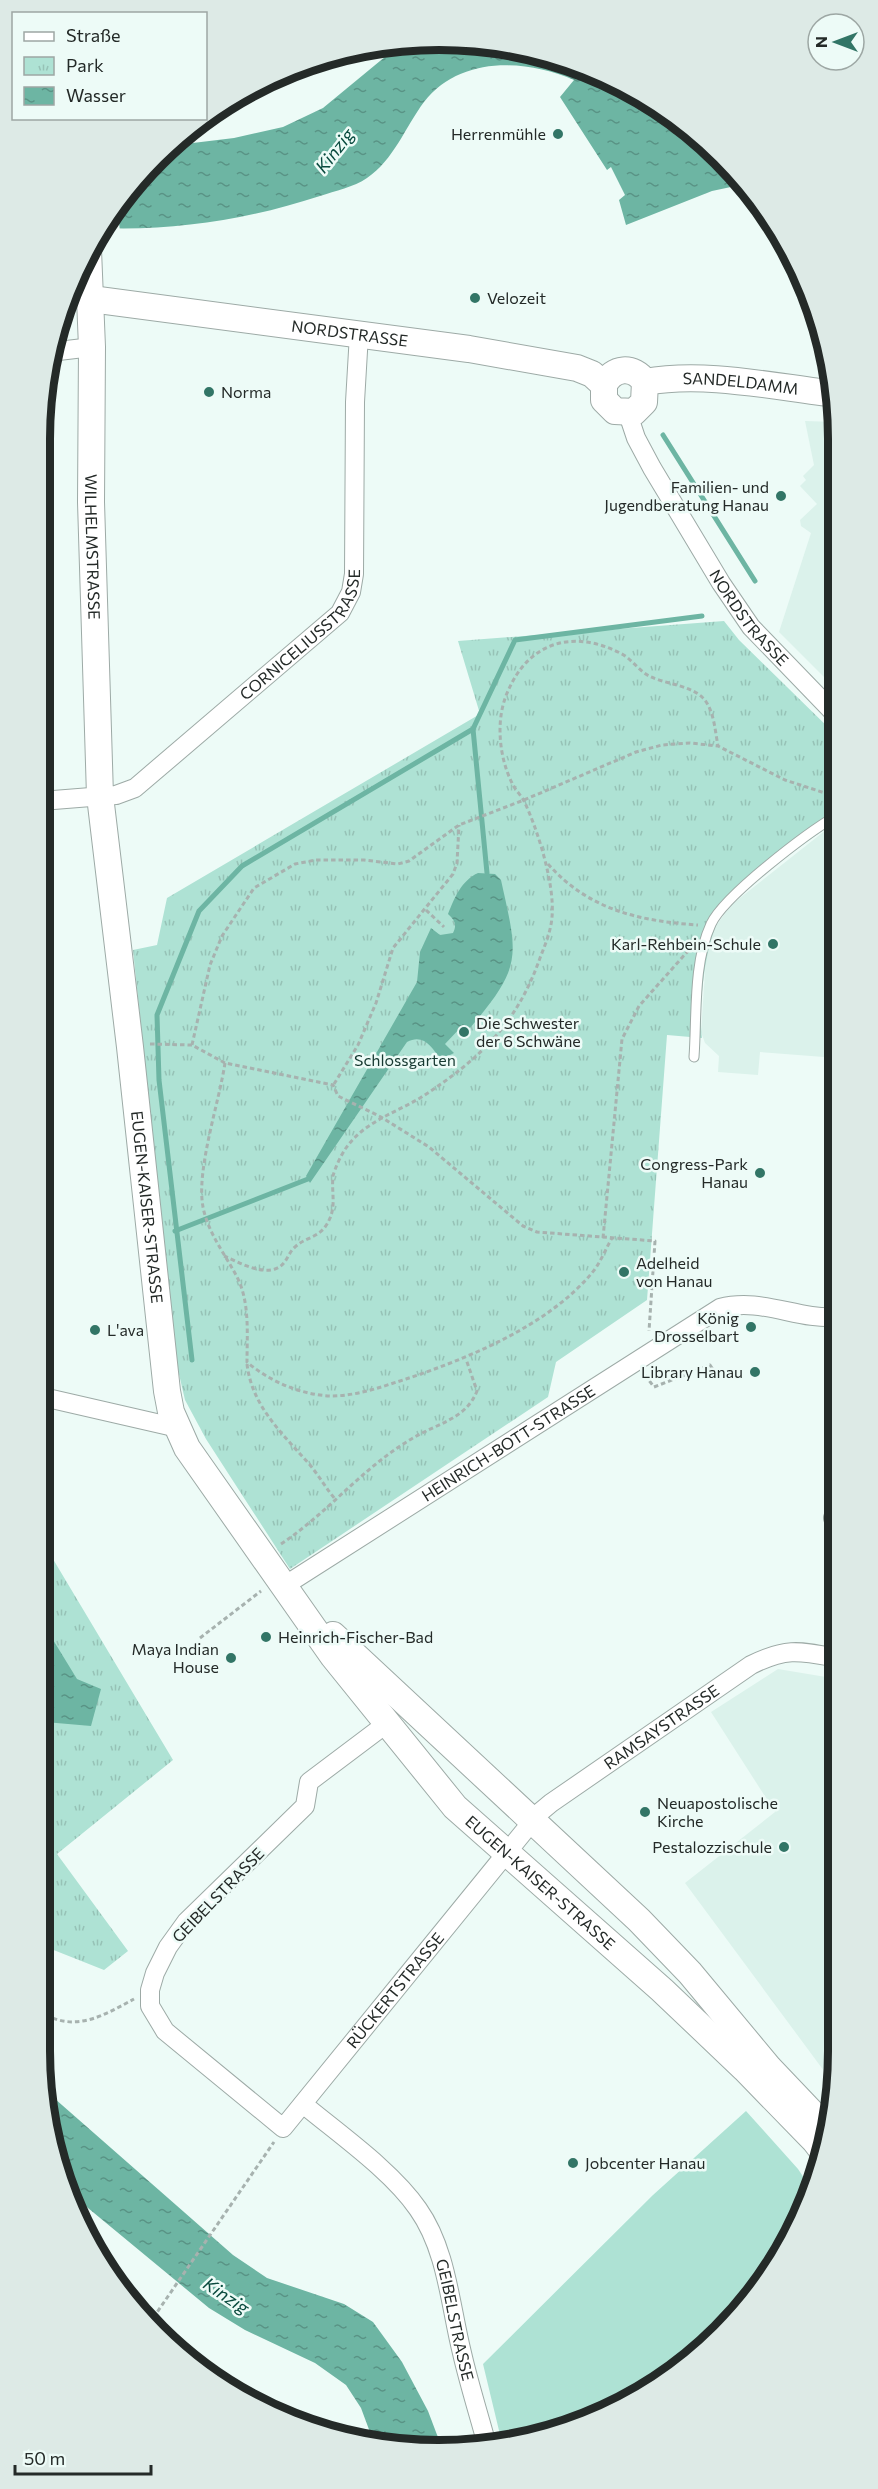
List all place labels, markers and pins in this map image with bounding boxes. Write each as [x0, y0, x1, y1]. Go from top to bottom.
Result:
place label: Herrenmühle [451, 124, 546, 143]
marker: Herrenmühle [551, 127, 565, 141]
place label: Velozeit [487, 288, 546, 307]
marker: Velozeit [468, 291, 482, 305]
place label: Norma [221, 382, 271, 401]
marker: Norma [202, 385, 216, 399]
place label: Familien- und Jugendberatung Hanau [604, 477, 769, 514]
marker: Familien- und Jugendberatung Hanau [774, 489, 788, 503]
place label: Karl-Rehbein-Schule [611, 934, 761, 953]
marker: Karl-Rehbein-Schule [766, 937, 780, 951]
place label: Die Schwester der 6 Schwäne [476, 1013, 581, 1050]
marker: Die Schwester der 6 Schwäne [457, 1025, 471, 1039]
place label: Congress-Park Hanau [640, 1154, 748, 1191]
marker: Congress-Park Hanau [753, 1166, 767, 1180]
place label: Adelheid von Hanau [636, 1253, 713, 1290]
marker: Adelheid von Hanau [617, 1265, 631, 1279]
place label: König Drosselbart [654, 1308, 739, 1345]
place label: L'ava [107, 1320, 144, 1339]
marker: König Drosselbart [744, 1320, 758, 1334]
marker: L'ava [88, 1323, 102, 1337]
place label: Library Hanau [641, 1362, 743, 1381]
marker: Library Hanau [748, 1365, 762, 1379]
place label: Heinrich-Fischer-Bad [278, 1627, 433, 1646]
marker: Heinrich-Fischer-Bad [259, 1630, 273, 1644]
place label: Maya Indian House [132, 1639, 219, 1676]
marker: Maya Indian House [224, 1651, 238, 1665]
place label: Neuapostolische Kirche [657, 1793, 778, 1830]
marker: Neuapostolische Kirche [638, 1805, 652, 1819]
place label: Pestalozzischule [652, 1837, 772, 1856]
marker: Pestalozzischule [777, 1840, 791, 1854]
place label: Jobcenter Hanau [585, 2153, 705, 2172]
marker: Jobcenter Hanau [566, 2156, 580, 2170]

